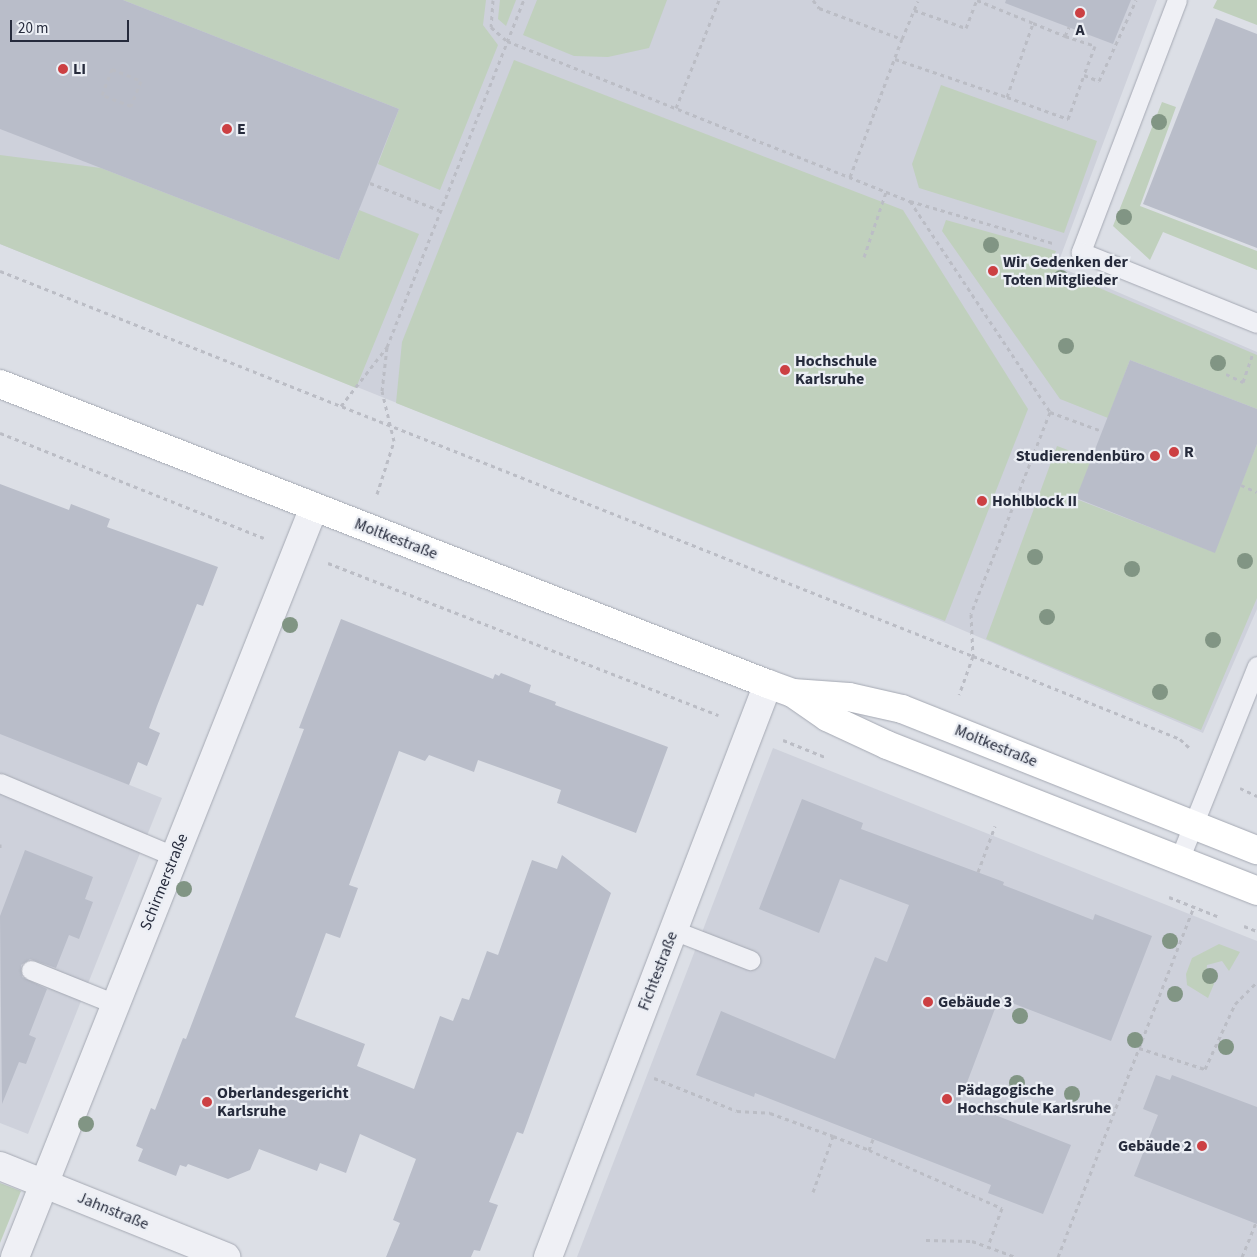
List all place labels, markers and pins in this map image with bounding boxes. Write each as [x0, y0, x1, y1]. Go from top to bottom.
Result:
marker: A [1074, 7, 1086, 19]
place label: A [1075, 20, 1085, 40]
place label: LI [73, 59, 86, 79]
marker: LI [57, 63, 69, 75]
place label: E [237, 119, 246, 139]
marker: E [221, 123, 233, 135]
place label: Wir Gedenken der Toten Mitglieder [1003, 252, 1128, 290]
marker: Wir Gedenken der Toten Mitglieder [987, 265, 999, 277]
place label: Hochschule Karlsruhe [795, 351, 877, 389]
marker: Hochschule Karlsruhe [779, 364, 791, 376]
place label: R [1184, 442, 1194, 462]
place label: Studierendenbüro [1016, 446, 1145, 466]
marker: R [1168, 446, 1180, 458]
marker: Studierendenbüro [1149, 450, 1161, 462]
place label: Hohlblock II [992, 491, 1077, 511]
marker: Hohlblock II [976, 495, 988, 507]
place label: Gebäude 3 [938, 992, 1012, 1012]
marker: Gebäude 3 [922, 996, 934, 1008]
place label: Pädagogische Hochschule Karlsruhe [957, 1080, 1111, 1118]
place label: Oberlandesgericht Karlsruhe [217, 1083, 349, 1121]
marker: Pädagogische Hochschule Karlsruhe [941, 1093, 953, 1105]
marker: Oberlandesgericht Karlsruhe [201, 1096, 213, 1108]
place label: Gebäude 2 [1118, 1136, 1192, 1156]
marker: Gebäude 2 [1196, 1140, 1208, 1152]

